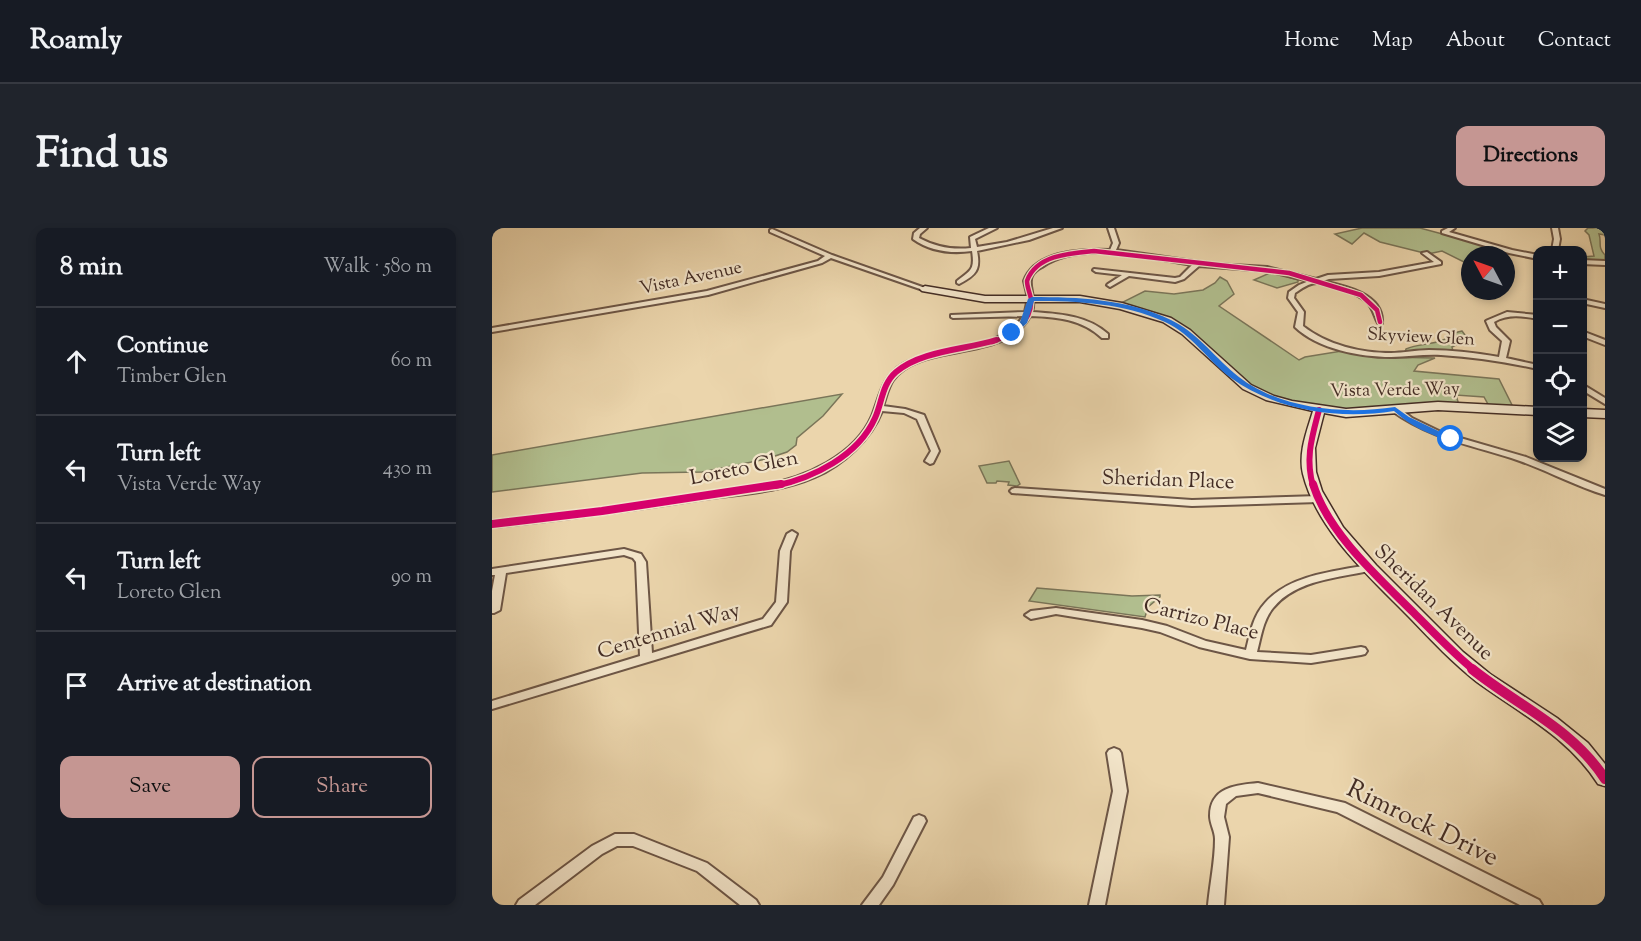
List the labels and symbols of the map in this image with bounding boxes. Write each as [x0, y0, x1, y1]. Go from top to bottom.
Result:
north arrow [1461, 246, 1515, 300]
street label: Vista Avenue [637, 255, 745, 303]
route end [998, 319, 1024, 345]
street label: Skyview Glen [1367, 322, 1476, 354]
street label: Vista Verde Way [1330, 377, 1460, 405]
route start [1437, 425, 1463, 451]
street label: Loreto Glen [687, 444, 801, 494]
street label: Sheridan Place [1101, 464, 1235, 498]
street label: Sheridan Avenue [1366, 538, 1500, 668]
street label: Carrizo Place [1140, 591, 1262, 649]
street label: Centennial Way [594, 596, 745, 668]
street label: Rimrock Drive [1340, 771, 1504, 877]

